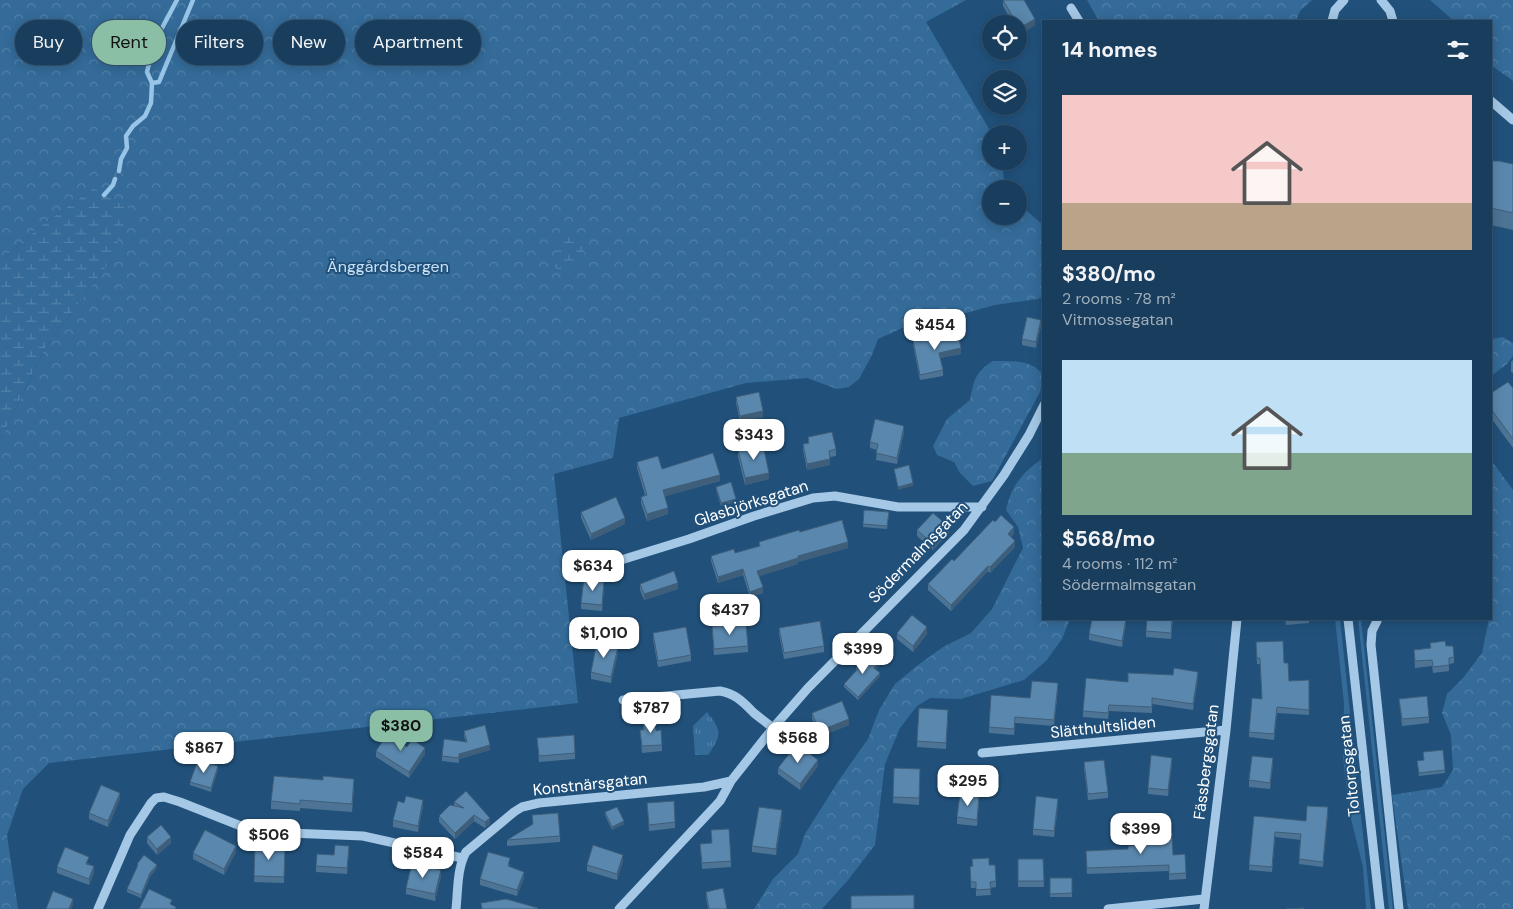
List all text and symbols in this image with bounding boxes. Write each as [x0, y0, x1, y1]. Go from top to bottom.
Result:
map controls [982, 15, 1027, 225]
button: locate [982, 15, 1027, 60]
chip: Buy [15, 20, 82, 65]
chip: Rent [92, 20, 166, 65]
chip: Filters [176, 20, 263, 65]
chip: New [273, 20, 345, 65]
chip: Apartment [355, 20, 481, 65]
text: 14 homes [1062, 36, 1158, 64]
icon: filters [1444, 36, 1472, 64]
button: layers [982, 70, 1027, 115]
button: + [982, 125, 1027, 170]
icon: home [1222, 128, 1312, 218]
button: − [982, 180, 1027, 225]
park label: Änggårdsbergen [327, 256, 449, 277]
text: $380/mo [1062, 260, 1156, 288]
text: 2 rooms · 78 m² [1062, 288, 1176, 309]
pin: $454 [905, 308, 965, 351]
text: Vitmossegatan [1062, 309, 1173, 330]
text: $454 [915, 314, 955, 335]
icon: home [1222, 393, 1312, 483]
pin: $343 [724, 418, 784, 461]
text: $343 [734, 424, 774, 445]
street label: Glasbjörksgatan [691, 475, 811, 531]
street label: Södermalmsgatan [864, 496, 972, 608]
text: $568/mo [1062, 525, 1155, 553]
pin: $634 [563, 550, 623, 592]
text: 4 rooms · 112 m² [1062, 553, 1178, 574]
text: $634 [573, 555, 613, 576]
text: Södermalmsgatan [1062, 574, 1196, 595]
pin: $437 [700, 594, 760, 636]
text: $437 [711, 599, 749, 620]
pin: $1,010 [563, 616, 645, 659]
text: $1,010 [580, 622, 628, 643]
pin: $399 [833, 632, 893, 675]
text: $399 [843, 638, 883, 659]
pin: $787 [621, 692, 681, 734]
text: $787 [633, 697, 669, 718]
street label: Fässbergsgatan [1189, 703, 1223, 821]
pin: $380 [371, 710, 431, 752]
street label: Slätthultsliden [1049, 711, 1157, 743]
street label: Toltorpsgatan [1333, 714, 1365, 818]
text: $380 [381, 715, 421, 736]
pin: $568 [768, 722, 828, 764]
text: $568 [778, 727, 818, 748]
pin: $867 [174, 732, 234, 774]
text: $867 [185, 737, 223, 758]
pin: $295 [938, 764, 998, 807]
street label: Konstnärsgatan [532, 768, 648, 800]
text: $295 [949, 770, 987, 791]
pin: $399 [1111, 812, 1171, 855]
pin: $506 [239, 818, 299, 861]
text: $399 [1121, 818, 1161, 839]
text: $506 [248, 824, 290, 845]
pin: $584 [393, 836, 453, 879]
text: $584 [403, 842, 443, 863]

